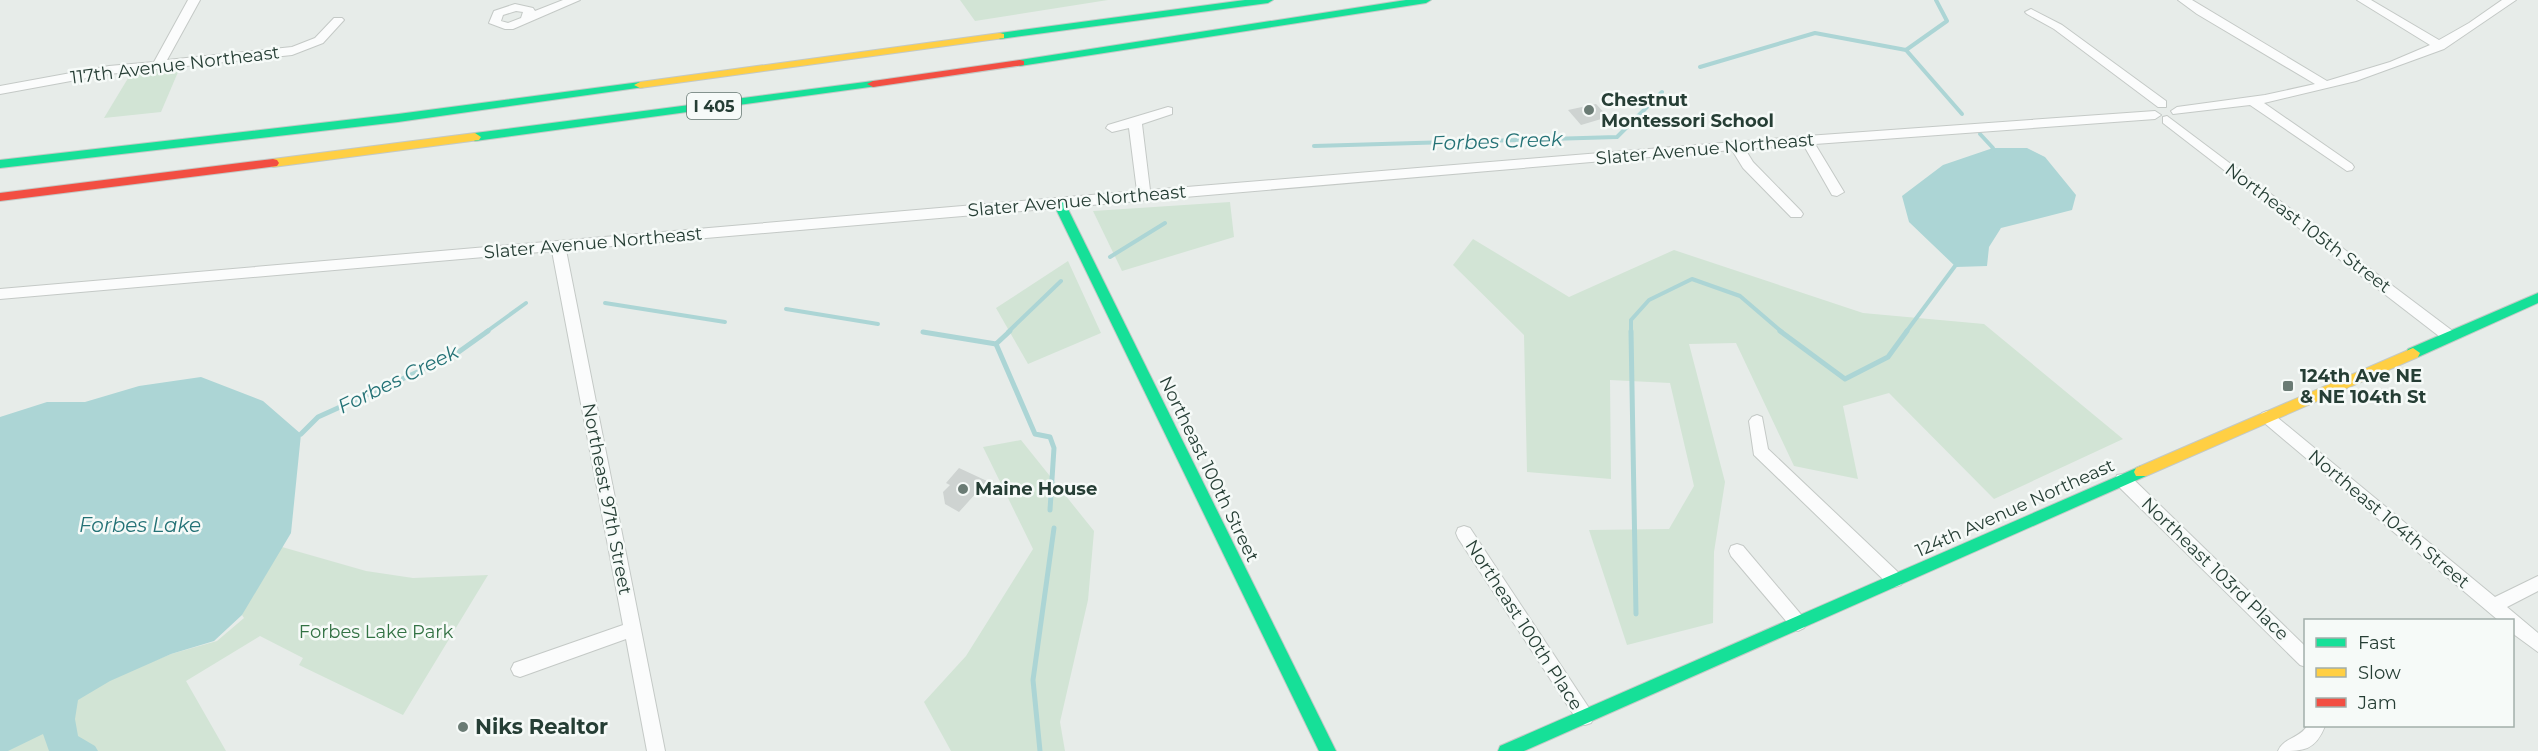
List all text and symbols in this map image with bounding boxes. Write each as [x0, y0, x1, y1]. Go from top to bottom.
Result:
street label: 117th Avenue Northeast [69, 41, 281, 89]
place label: Chestnut Montessori School [1601, 89, 1774, 132]
road number: I 405 [687, 93, 741, 119]
marker: Chestnut Montessori School [1582, 103, 1596, 117]
water label: Forbes Creek [1431, 127, 1564, 155]
street label: Slater Avenue Northeast [1595, 128, 1815, 170]
street label: Northeast 105th Street [2221, 158, 2395, 298]
street label: Slater Avenue Northeast [967, 180, 1187, 222]
street label: Slater Avenue Northeast [483, 222, 703, 264]
water label: Forbes Creek [334, 339, 463, 419]
place label: 124th Ave NE & NE 104th St [2300, 365, 2426, 408]
street label: Northeast 100th Street [1154, 372, 1264, 566]
marker: 124th Ave NE & NE 104th St [2281, 379, 2295, 393]
street label: Northeast 97th Street [578, 401, 636, 597]
street label: Northeast 104th Street [2304, 445, 2474, 593]
street label: 124th Avenue Northeast [1912, 454, 2118, 562]
place label: Maine House [975, 478, 1097, 500]
marker: Maine House [956, 482, 970, 496]
street label: Northeast 103rd Place [2137, 493, 2293, 645]
water label: Forbes Lake [79, 513, 201, 537]
street label: Northeast 100th Place [1461, 536, 1587, 714]
legend [2304, 619, 2514, 727]
park label: Forbes Lake Park [299, 621, 453, 643]
text: Fast [2358, 632, 2396, 654]
text: Slow [2358, 662, 2401, 684]
text: Jam [2357, 692, 2397, 714]
place label: Niks Realtor [475, 714, 608, 739]
marker: Niks Realtor [456, 720, 470, 734]

